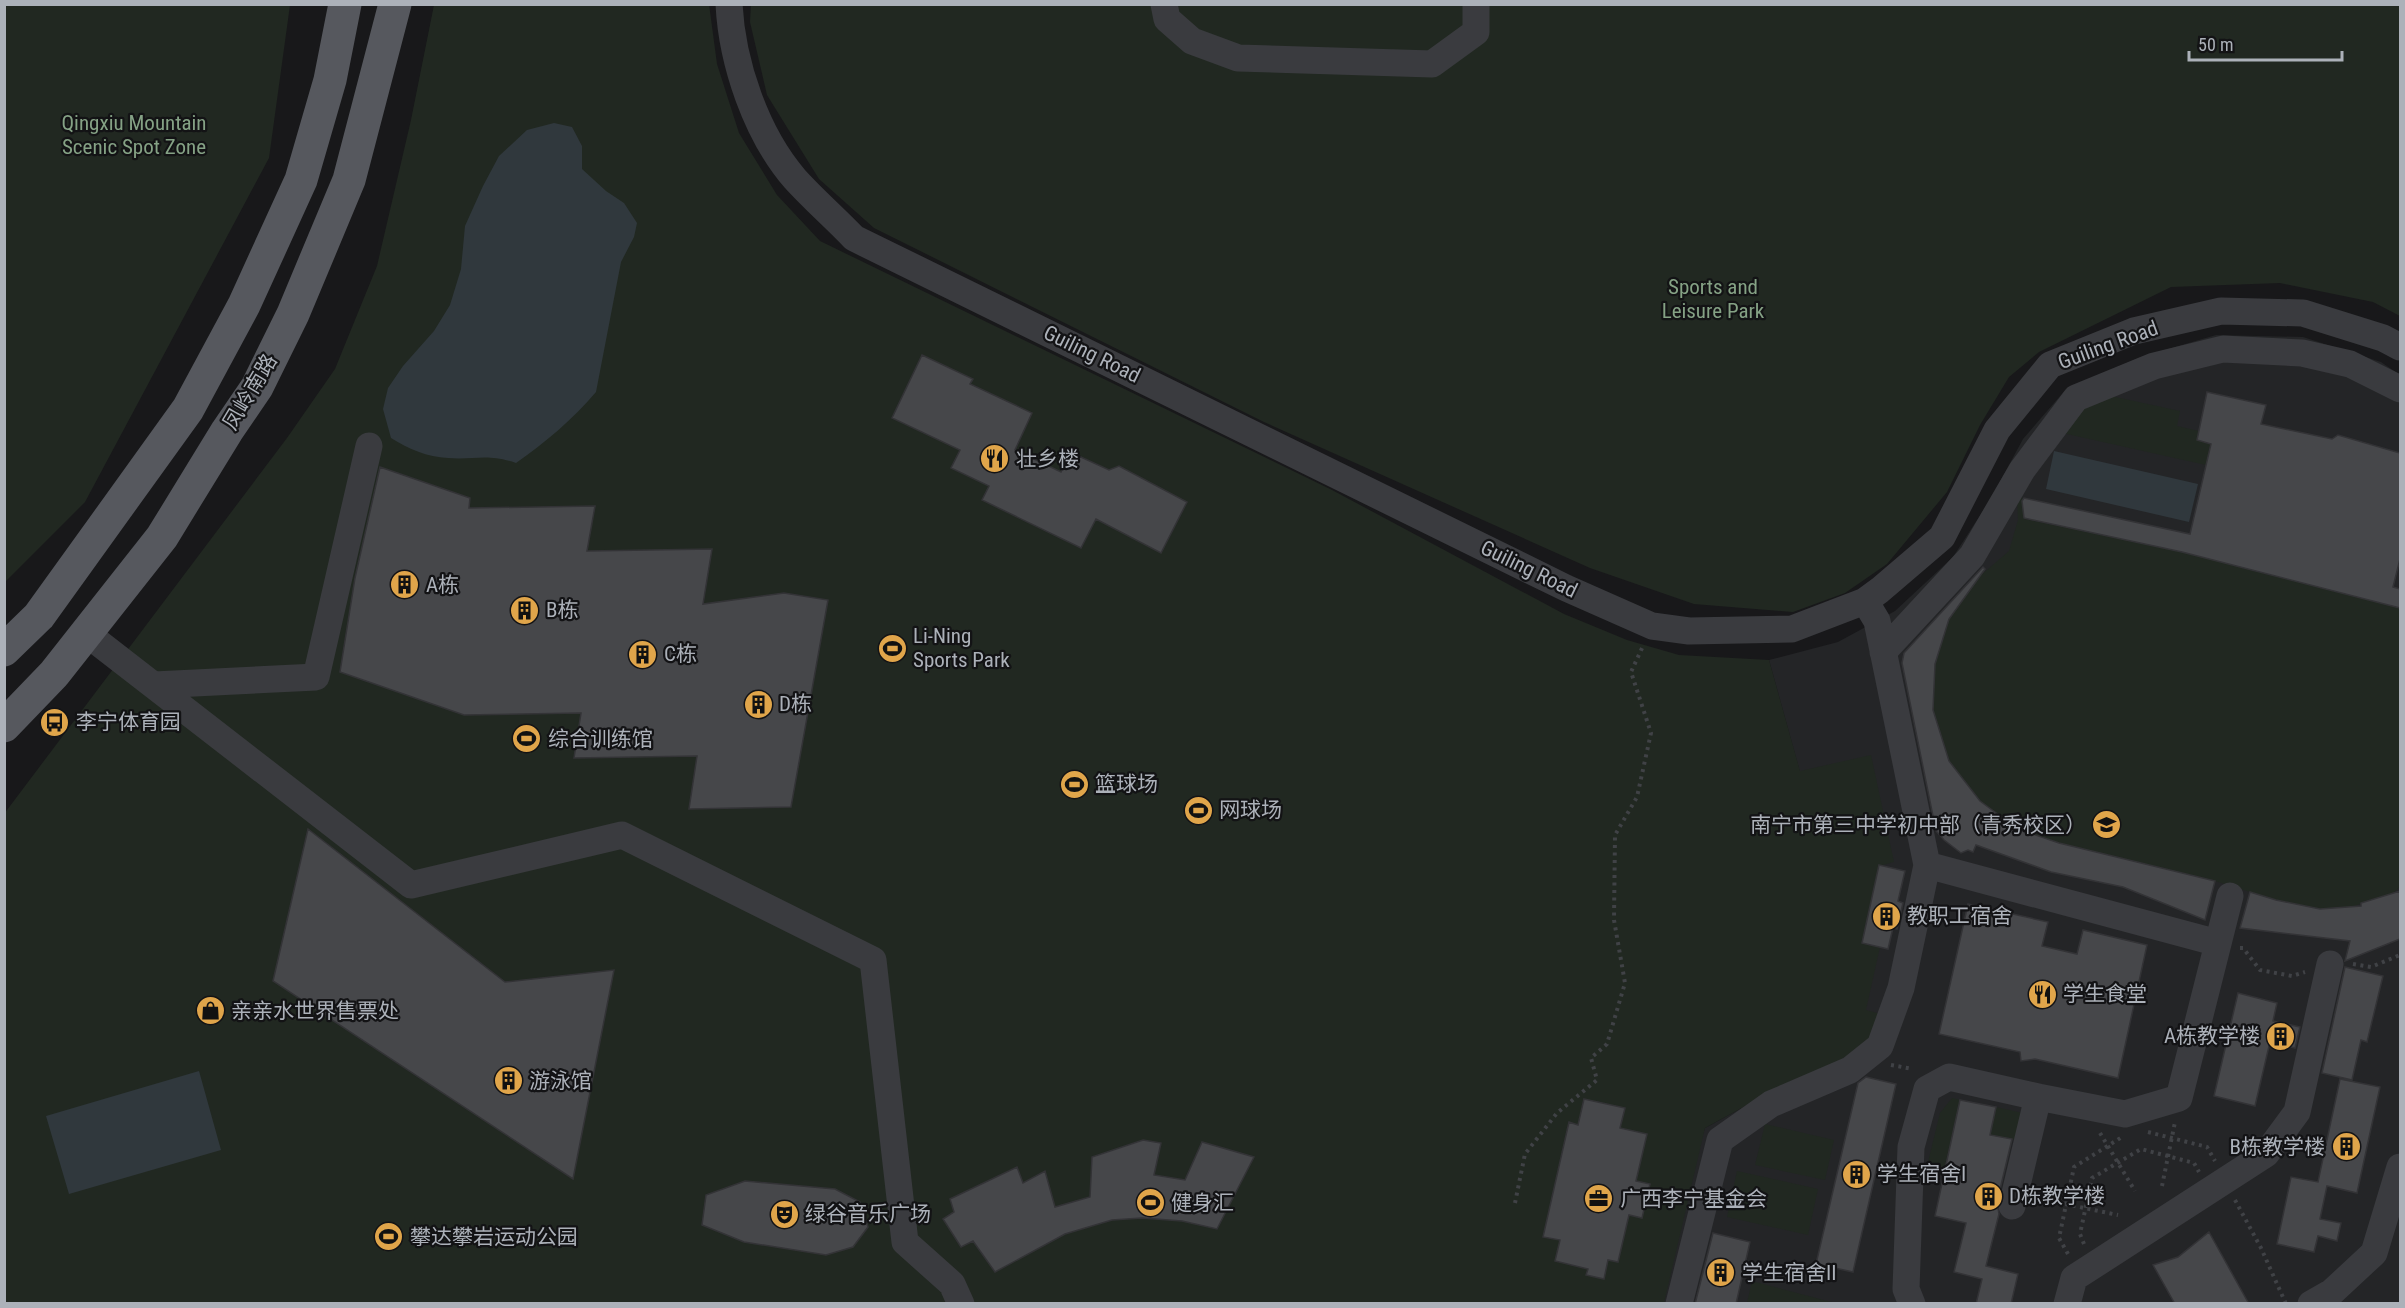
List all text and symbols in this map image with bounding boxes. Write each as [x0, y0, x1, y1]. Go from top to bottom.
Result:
scale bar [2189, 24, 2342, 62]
text: 50 m [2198, 34, 2233, 55]
park label: Qingxiu Mountain Scenic Spot Zone [62, 111, 206, 159]
park label: Sports and Leisure Park [1662, 275, 1765, 323]
street label: Guiling Road [2055, 316, 2161, 374]
street label: Guiling Road [1040, 320, 1144, 388]
street label: 凤岭南路 [218, 350, 282, 434]
restaurant icon: 壮乡楼 [979, 443, 1011, 475]
place label: 壮乡楼 [1016, 447, 1079, 471]
street label: Guiling Road [1477, 535, 1581, 603]
building icon: A栋 [389, 569, 421, 601]
place label: A栋 [426, 573, 459, 597]
building icon: B栋 [509, 594, 541, 626]
place label: B栋 [546, 598, 578, 622]
place label: Li-Ning Sports Park [913, 624, 1010, 672]
sports icon: Li-Ning Sports Park [876, 632, 908, 664]
building icon: C栋 [627, 638, 659, 670]
place label: C栋 [664, 642, 697, 666]
building icon: D栋 [742, 688, 774, 720]
place label: D栋 [779, 692, 812, 716]
bus stop icon: 李宁体育园 [39, 706, 71, 738]
place label: 李宁体育园 [76, 710, 181, 734]
sports icon: 综合训练馆 [511, 723, 543, 755]
place label: 综合训练馆 [548, 727, 653, 751]
sports icon: 篮球场 [1058, 768, 1090, 800]
place label: 篮球场 [1095, 772, 1158, 796]
sports icon: 网球场 [1182, 794, 1214, 826]
place label: 网球场 [1219, 798, 1282, 822]
school or university icon: 南宁市第三中学初中部（青秀校区） [2091, 809, 2123, 841]
place label: 南宁市第三中学初中部（青秀校区） [1750, 813, 2086, 837]
building icon: 教职工宿舍 [1870, 900, 1902, 932]
place label: 教职工宿舍 [1907, 904, 2012, 928]
restaurant icon: 学生食堂 [2026, 978, 2058, 1010]
place label: 学生食堂 [2063, 982, 2147, 1006]
shop icon: 亲亲水世界售票处 [194, 995, 226, 1027]
place label: 亲亲水世界售票处 [231, 999, 399, 1023]
building icon: A栋教学楼 [2265, 1020, 2297, 1052]
place label: A栋教学楼 [2164, 1024, 2260, 1048]
building icon: 游泳馆 [492, 1065, 524, 1097]
place label: 游泳馆 [529, 1069, 592, 1093]
building icon: B栋教学楼 [2330, 1131, 2362, 1163]
place label: B栋教学楼 [2230, 1135, 2325, 1159]
building icon: 学生宿舍I [1840, 1158, 1872, 1190]
place label: 学生宿舍I [1877, 1162, 1966, 1186]
building icon: D栋教学楼 [1972, 1180, 2004, 1212]
office icon: 广西李宁基金会 [1583, 1183, 1615, 1215]
place label: D栋教学楼 [2009, 1184, 2105, 1208]
sports icon: 健身汇 [1134, 1187, 1166, 1219]
place label: 广西李宁基金会 [1620, 1187, 1767, 1211]
place label: 健身汇 [1171, 1191, 1234, 1215]
theatre icon: 绿谷音乐广场 [768, 1198, 800, 1230]
place label: 绿谷音乐广场 [805, 1202, 931, 1226]
sports icon: 攀达攀岩运动公园 [373, 1221, 405, 1253]
place label: 攀达攀岩运动公园 [410, 1225, 578, 1249]
building icon: 学生宿舍II [1705, 1257, 1737, 1289]
place label: 学生宿舍II [1742, 1261, 1837, 1285]

